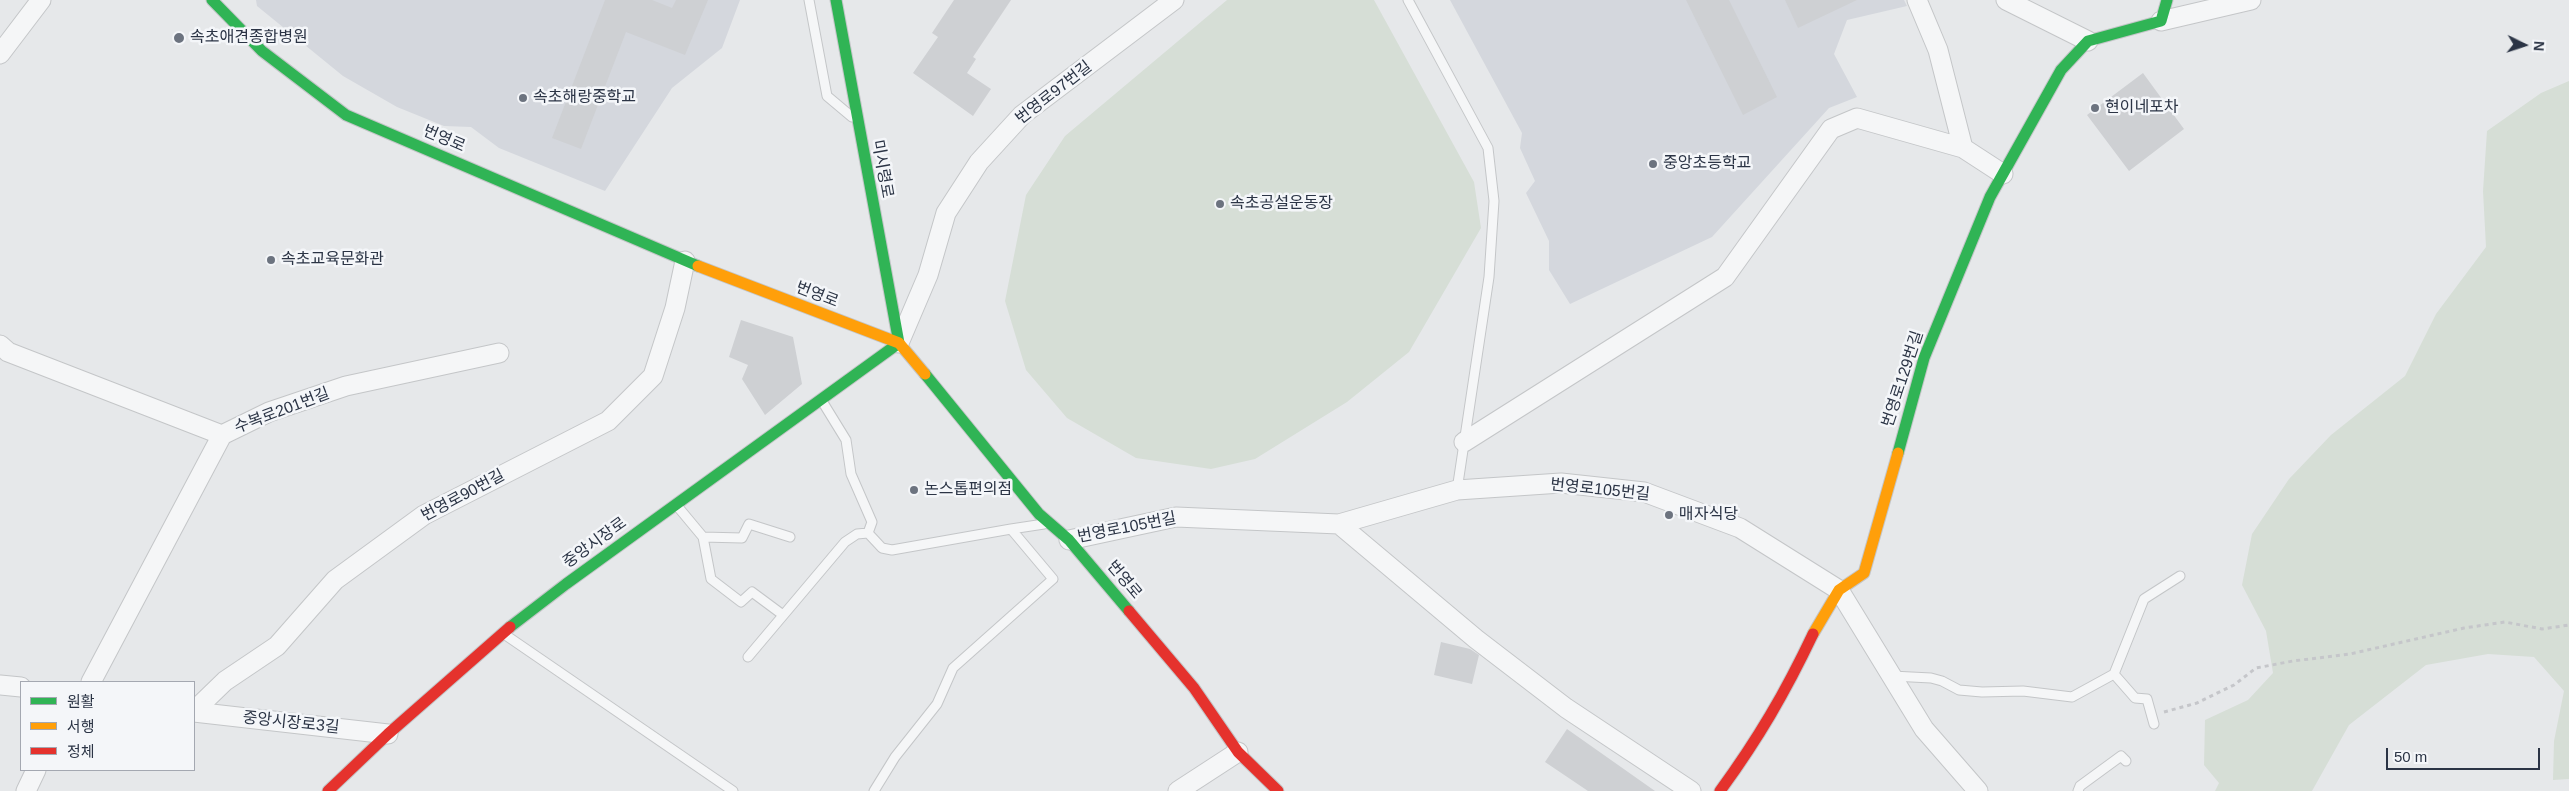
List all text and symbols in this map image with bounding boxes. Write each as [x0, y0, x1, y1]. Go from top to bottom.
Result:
north arrow [2499, 20, 2549, 70]
place label: 속초애견종합병원 [190, 28, 308, 48]
marker: 속초애견종합병원 [172, 31, 186, 45]
text: N [2531, 40, 2547, 52]
street label: 번영로97번길 [1012, 57, 1096, 129]
place label: 속초해랑중학교 [533, 88, 636, 108]
marker: 속초해랑중학교 [517, 92, 529, 104]
place label: 현이네포차 [2105, 98, 2179, 118]
marker: 현이네포차 [2089, 102, 2101, 114]
street label: 번영로 [420, 122, 468, 156]
street label: 미시령로 [867, 138, 897, 200]
place label: 중앙초등학교 [1663, 154, 1751, 174]
marker: 중앙초등학교 [1647, 158, 1659, 170]
place label: 속초공설운동장 [1230, 194, 1333, 214]
marker: 속초공설운동장 [1214, 198, 1226, 210]
place label: 속초교육문화관 [281, 250, 384, 270]
marker: 속초교육문화관 [265, 254, 277, 266]
street label: 번영로 [793, 278, 841, 312]
street label: 번영로129번길 [1878, 328, 1928, 430]
street label: 수복로201번길 [232, 384, 332, 438]
street label: 번영로90번길 [418, 466, 508, 526]
street label: 번영로105번길 [1549, 475, 1651, 505]
place label: 논스톱편의점 [924, 480, 1012, 500]
marker: 논스톱편의점 [908, 484, 920, 496]
place label: 매자식당 [1679, 505, 1738, 525]
street label: 번영로105번길 [1076, 509, 1178, 547]
marker: 매자식당 [1663, 509, 1675, 521]
street label: 중앙시장로 [560, 514, 630, 572]
street label: 번영로 [1102, 557, 1146, 603]
legend [20, 681, 195, 771]
text: 원활 [67, 693, 95, 710]
street label: 중앙시장로3길 [242, 708, 340, 738]
text: 서행 [67, 718, 95, 735]
scale bar [2389, 738, 2543, 770]
text: 정체 [67, 743, 95, 760]
text: 50 m [2394, 748, 2427, 765]

